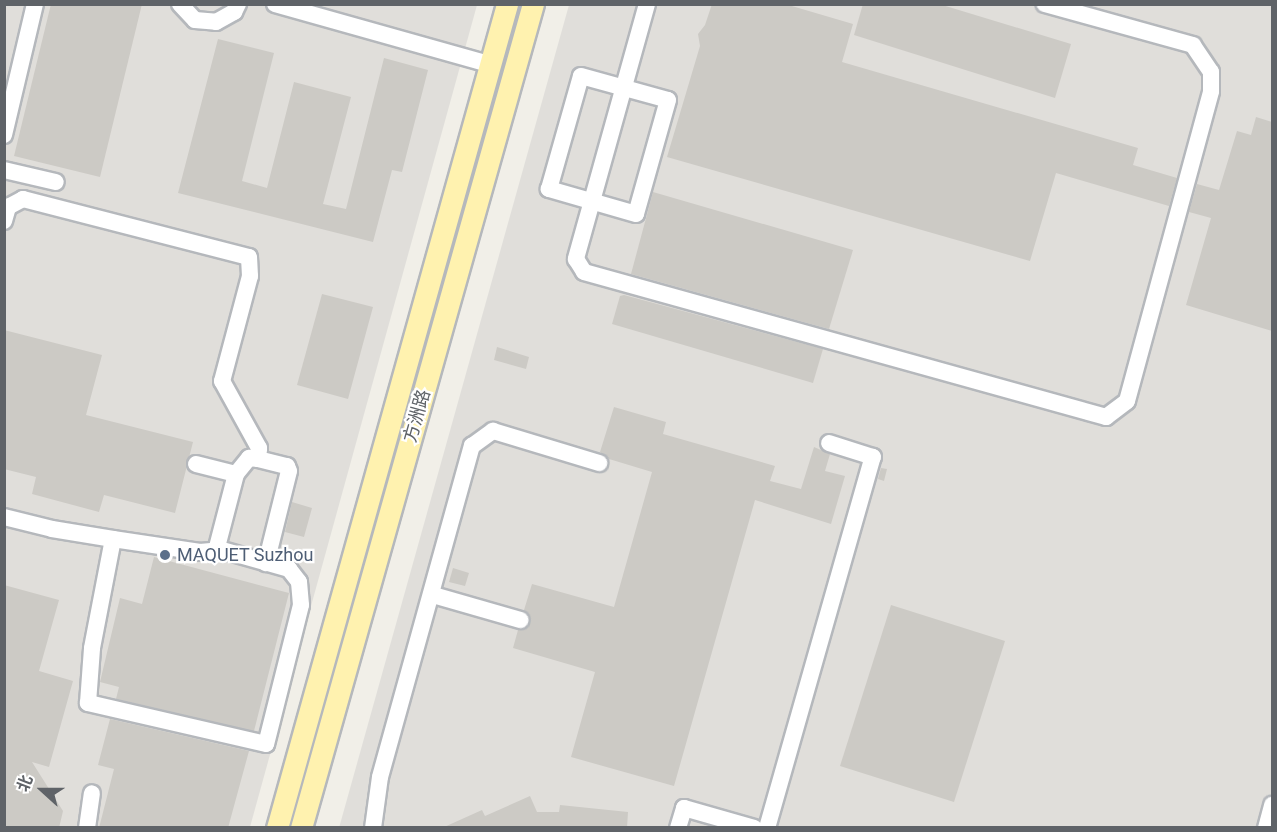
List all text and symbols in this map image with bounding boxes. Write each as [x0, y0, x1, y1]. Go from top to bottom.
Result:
street label: 方洲路 [399, 387, 435, 445]
place label: MAQUET Suzhou [177, 544, 314, 566]
marker: MAQUET Suzhou [158, 548, 172, 562]
north arrow [12, 760, 72, 820]
text: 北 [13, 772, 36, 794]

